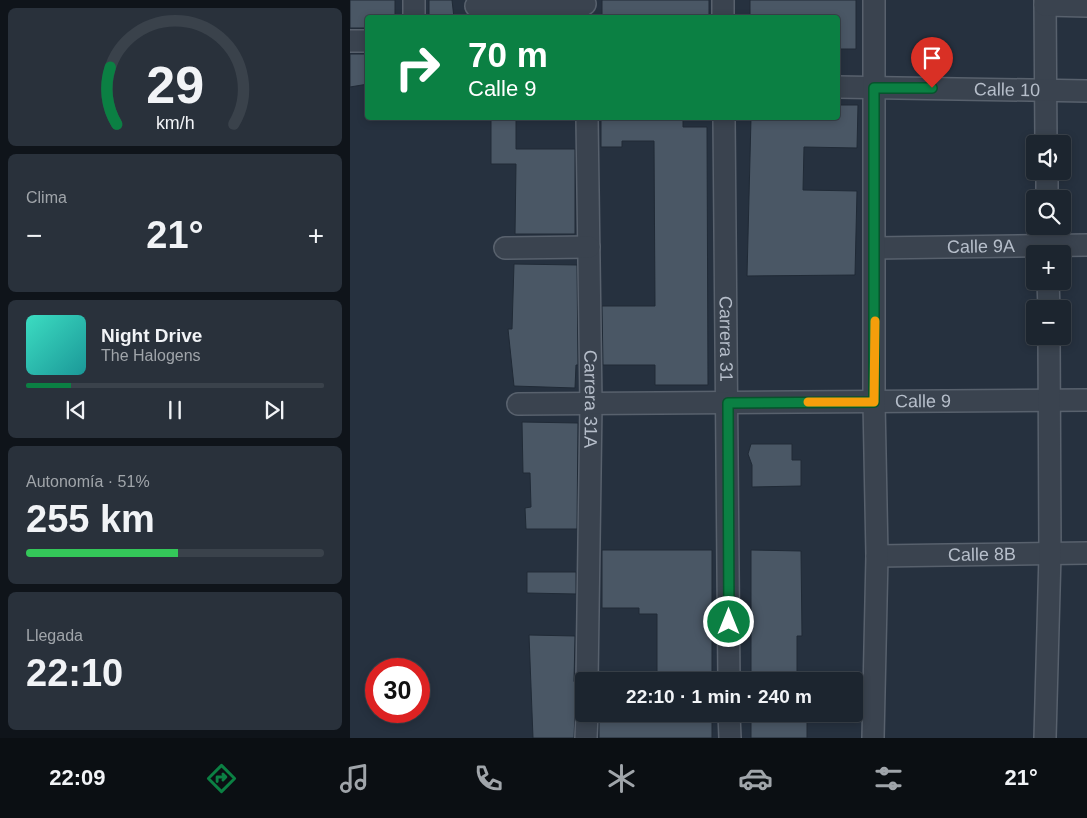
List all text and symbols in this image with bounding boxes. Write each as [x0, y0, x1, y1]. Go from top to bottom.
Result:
icon: right [385, 35, 450, 100]
text: 70 m [468, 35, 548, 74]
pin [911, 37, 953, 88]
icon: arrive [918, 44, 946, 72]
text: 29 [146, 56, 204, 114]
text: Calle 9 [468, 76, 536, 101]
street label: Calle 10 [974, 79, 1040, 100]
text: km/h [156, 113, 194, 133]
map controls [1026, 135, 1071, 345]
button: sound [1026, 135, 1071, 180]
text: Clima [26, 189, 67, 206]
button: search [1026, 190, 1071, 235]
text: 21° [146, 214, 204, 256]
text: − [26, 220, 42, 251]
text: + [308, 220, 324, 251]
street label: Calle 9A [947, 236, 1015, 257]
button: + [1026, 245, 1071, 290]
street label: Carrera 31 [716, 296, 736, 382]
button: − [1026, 300, 1071, 345]
text: Night Drive [101, 325, 202, 346]
text: The Halogens [101, 347, 201, 364]
street label: Carrera 31A [580, 350, 601, 448]
street label: Calle 9 [895, 391, 951, 411]
icon: previous [62, 396, 90, 424]
icon: pause [161, 396, 189, 424]
icon: next [260, 396, 288, 424]
text: Autonomía · 51% [26, 473, 150, 490]
text: 255 km [26, 498, 155, 540]
street label: Calle 8B [948, 544, 1016, 565]
position arrow [702, 595, 754, 647]
text: Llegada [26, 627, 83, 644]
text: 22:10 [26, 652, 123, 694]
speed limit sign: 30 [365, 658, 430, 723]
text: 22:10 · 1 min · 240 m [626, 686, 812, 707]
icon: directions [204, 761, 239, 796]
icon: music [337, 761, 372, 796]
icon: phone [471, 761, 506, 796]
icon: climate [604, 761, 639, 796]
icon: car [738, 761, 773, 796]
icon: filters [871, 761, 906, 796]
text: 22:09 [49, 765, 105, 790]
text: 21° [1004, 765, 1038, 790]

